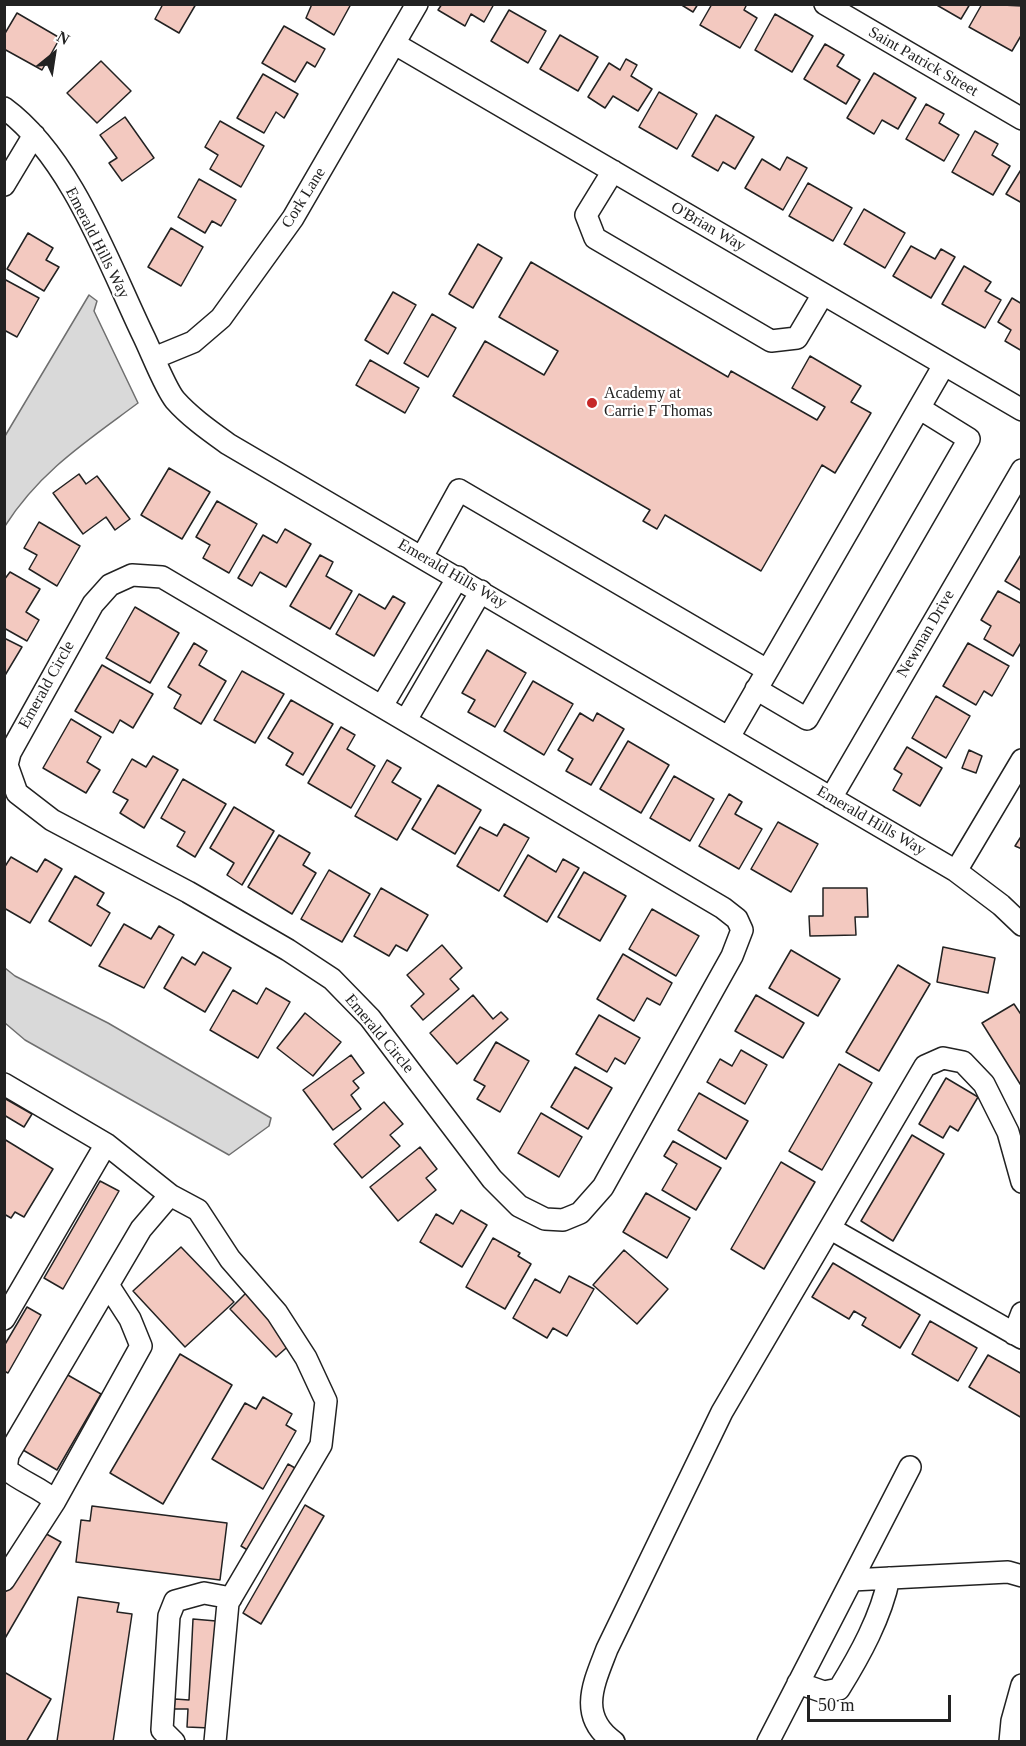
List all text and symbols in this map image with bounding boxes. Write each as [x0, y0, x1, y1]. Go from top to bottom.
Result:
street label: Saint Patrick Street [865, 23, 981, 101]
north arrow [24, 24, 84, 84]
text: N [54, 28, 73, 48]
street label: Cork Lane [278, 164, 330, 232]
street label: Emerald Hills Way [61, 184, 133, 302]
street label: O'Brian Way [667, 198, 749, 256]
place label: Academy at Carrie F Thomas [604, 384, 712, 422]
marker: Academy at Carrie F Thomas [585, 396, 599, 410]
street label: Emerald Hills Way [394, 535, 510, 613]
street label: Newman Drive [893, 587, 959, 681]
street label: Emerald Circle [15, 638, 79, 732]
street label: Emerald Hills Way [813, 782, 929, 860]
street label: Emerald Circle [340, 991, 418, 1077]
scale bar [810, 1683, 954, 1721]
text: 50 m [818, 1695, 855, 1715]

